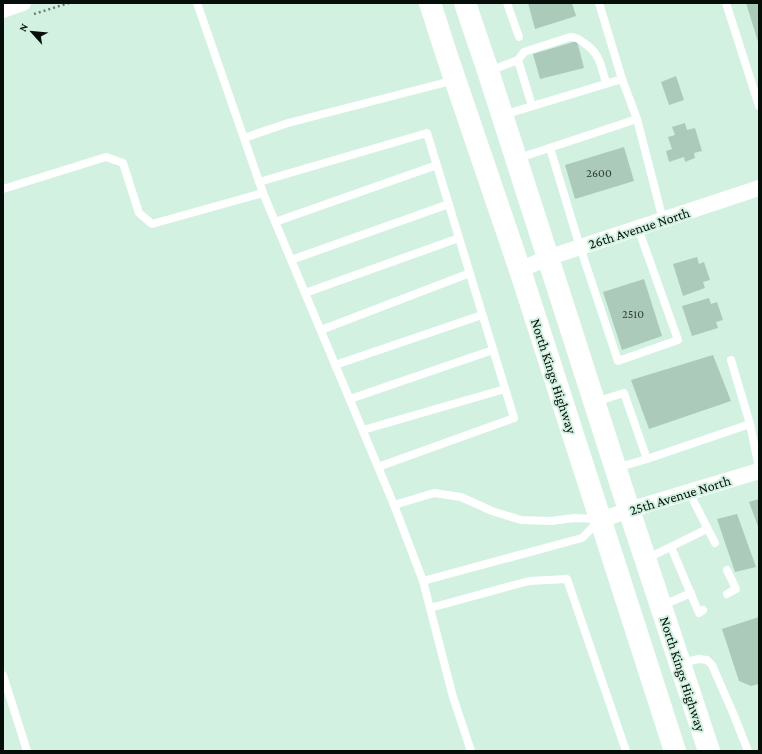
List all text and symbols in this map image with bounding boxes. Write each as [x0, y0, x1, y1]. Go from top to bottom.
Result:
north arrow [12, 12, 52, 52]
text: N [16, 21, 30, 34]
house number: 2600 [586, 166, 612, 180]
street label: 26th Avenue North [586, 204, 692, 252]
house number: 2510 [622, 307, 644, 321]
street label: North Kings Highway [528, 316, 580, 436]
street label: 25th Avenue North [627, 472, 733, 518]
street label: North Kings Highway [657, 614, 709, 734]

